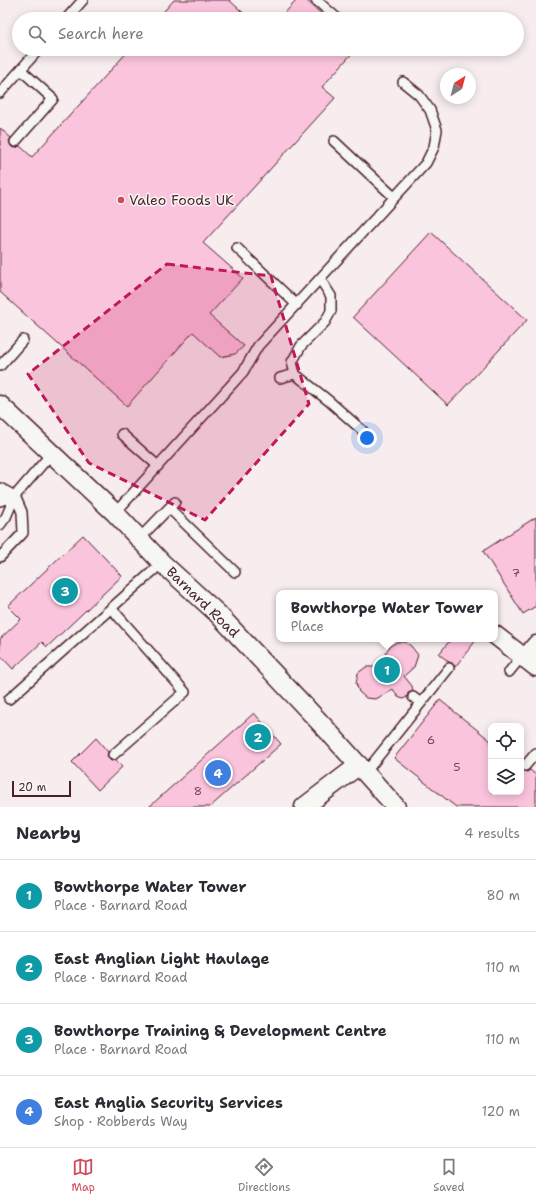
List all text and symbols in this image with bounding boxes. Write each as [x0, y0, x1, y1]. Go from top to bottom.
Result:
search box [12, 12, 524, 56]
icon: search [26, 23, 48, 45]
text: Search here [58, 24, 144, 44]
north arrow [440, 68, 476, 104]
place label: Valeo Foods UK [129, 191, 234, 209]
marker: Valeo Foods UK [116, 195, 126, 205]
your location [357, 428, 377, 448]
street label: Barnard Road [163, 563, 243, 641]
house number: 7 [512, 565, 520, 581]
pin: 3 [52, 576, 78, 606]
popup [276, 590, 498, 642]
text: Bowthorpe Water Tower [291, 598, 483, 618]
text: Place [291, 618, 324, 635]
pin: 1 [374, 655, 400, 685]
pin: 2 [245, 722, 271, 752]
map controls [488, 723, 524, 795]
button: locate [488, 723, 524, 759]
house number: 6 [427, 732, 435, 748]
pin: 4 [205, 758, 231, 788]
house number: 5 [453, 759, 461, 775]
button: layers [488, 759, 524, 795]
scale bar [12, 779, 71, 798]
text: 20 m [18, 780, 46, 795]
house number: 8 [194, 783, 202, 799]
text: Nearby [16, 822, 81, 844]
text: 4 results [464, 825, 520, 842]
text: Bowthorpe Water Tower [54, 877, 246, 897]
text: 1 [26, 887, 32, 904]
text: 80 m [486, 887, 520, 904]
text: Place · Barnard Road [54, 897, 188, 914]
text: East Anglian Light Haulage [54, 949, 269, 969]
text: 2 [24, 959, 34, 976]
text: 110 m [485, 959, 520, 976]
text: Place · Barnard Road [54, 969, 188, 986]
text: Bowthorpe Training & Development Centre [54, 1021, 387, 1041]
text: 3 [24, 1031, 34, 1048]
text: 110 m [485, 1031, 520, 1048]
text: Place · Barnard Road [54, 1041, 188, 1058]
text: East Anglia Security Services [54, 1093, 283, 1113]
text: 4 [24, 1103, 34, 1120]
text: 120 m [482, 1103, 520, 1120]
text: Shop · Robberds Way [54, 1113, 188, 1130]
tab: Map [71, 1156, 95, 1195]
tab: Directions [238, 1156, 290, 1195]
tab: Saved [433, 1156, 465, 1195]

